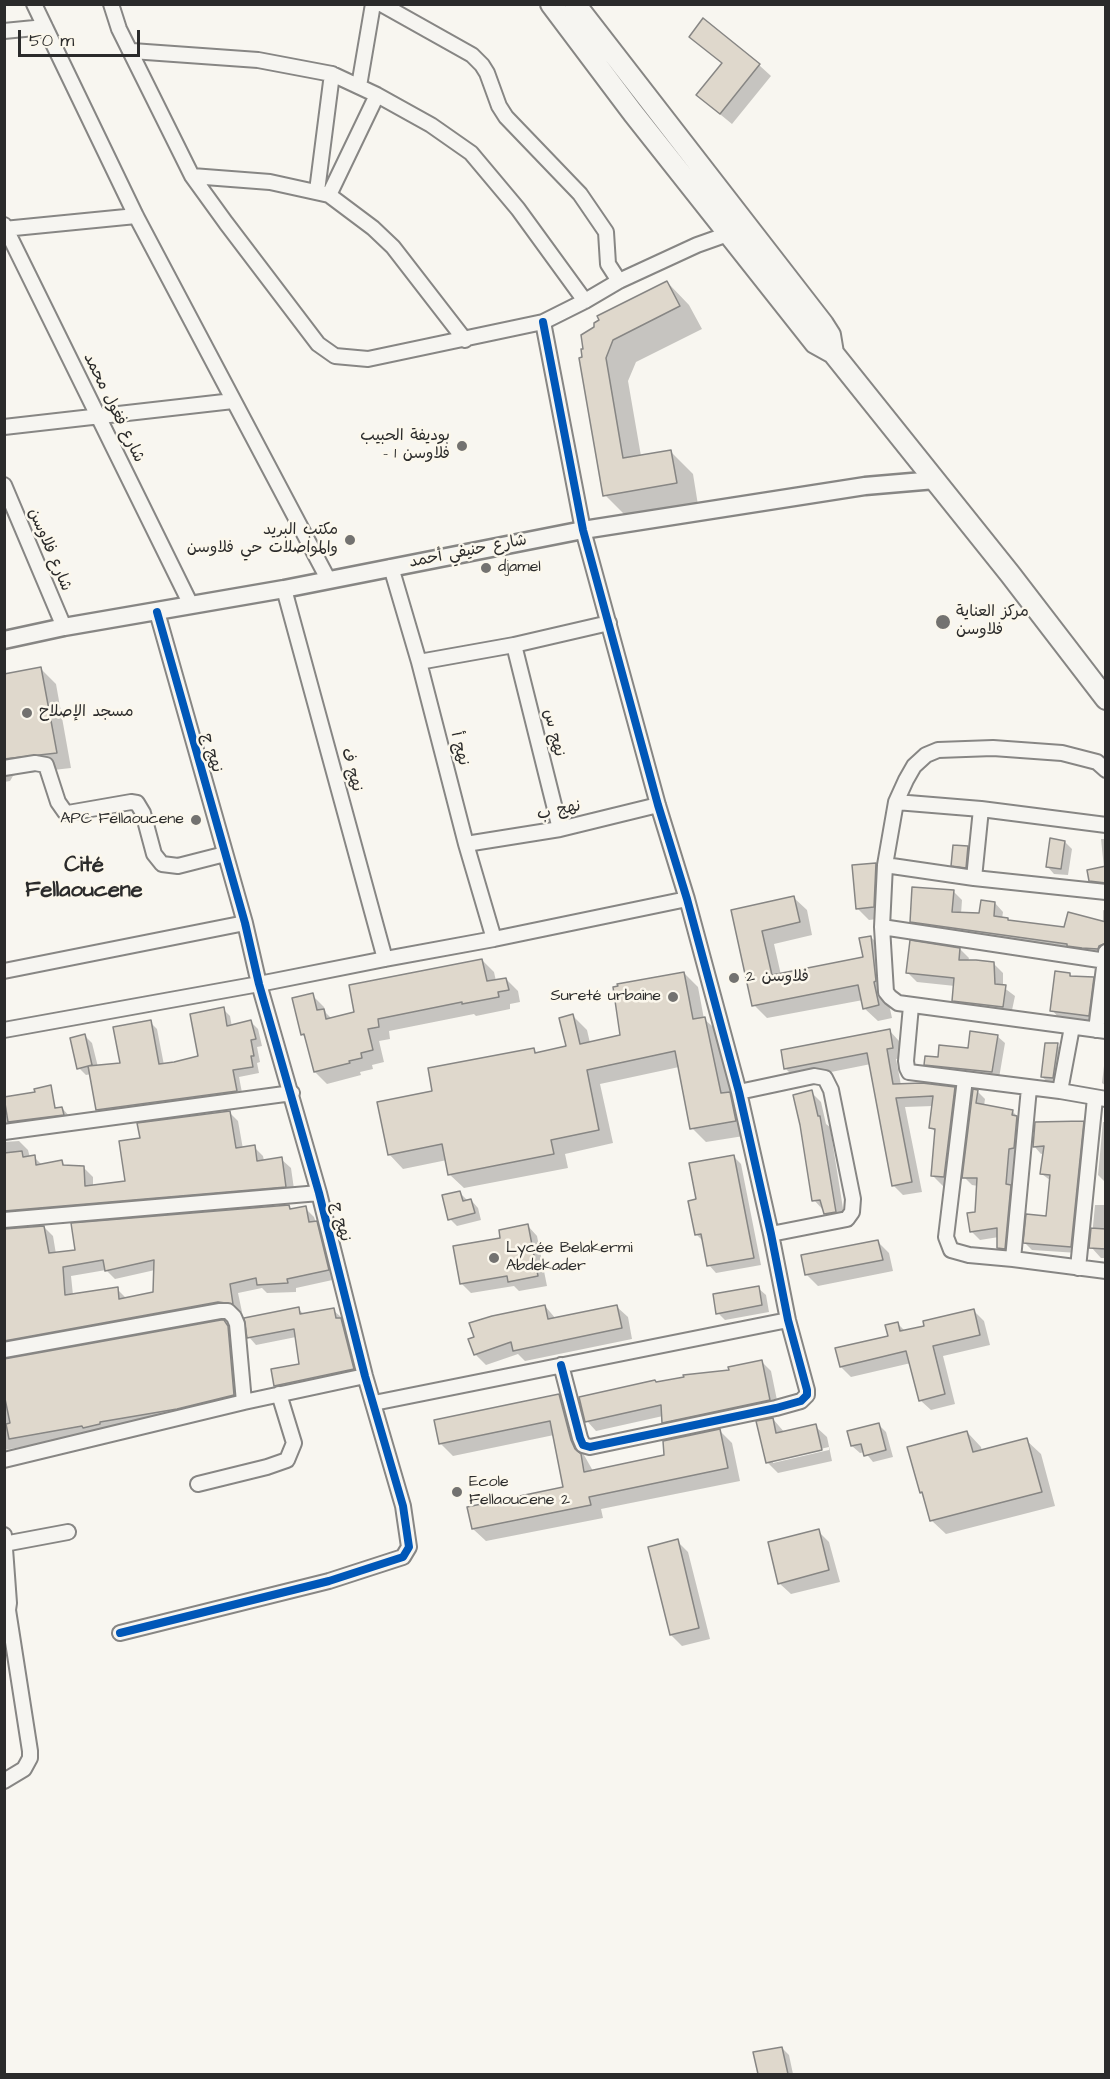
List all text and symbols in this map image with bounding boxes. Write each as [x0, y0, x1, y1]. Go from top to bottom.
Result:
scale bar [21, 18, 142, 56]
text: 50 m [29, 28, 74, 53]
street label: شارع فغول محمد [78, 350, 148, 466]
place label: بوديفة الحبيب - فلاوسن 1 [360, 427, 450, 465]
marker: بوديفة الحبيب - فلاوسن 1 [455, 439, 469, 453]
street label: شارع فلاوسن [23, 506, 75, 594]
place label: مكتب البريد والمواصلات حي فلاوسن [187, 521, 338, 559]
street label: شارع حنيفي أحمد [407, 531, 529, 573]
marker: مكتب البريد والمواصلات حي فلاوسن [343, 533, 357, 547]
place label: djamel [498, 558, 541, 578]
marker: djamel [479, 561, 493, 575]
place label: مركز العناية فلاوسن [956, 603, 1029, 641]
marker: مركز العناية فلاوسن [934, 613, 952, 631]
place label: مسجد اﻹصلاح [39, 703, 133, 723]
marker: مسجد اﻹصلاح [20, 706, 34, 720]
street label: نهج س [538, 707, 568, 759]
street label: نهج أ [446, 730, 472, 768]
street label: نهج ج [196, 731, 226, 775]
street label: نهج ف [336, 746, 366, 794]
street label: نهج ب [535, 797, 583, 825]
place label: APC Fellaoucene [60, 810, 184, 830]
marker: APC Fellaoucene [189, 813, 203, 827]
district label: Cité Fellaoucene [25, 853, 143, 904]
place label: فلاوسن 2 [746, 968, 809, 988]
marker: فلاوسن 2 [727, 971, 741, 985]
place label: Sureté urbaine [550, 987, 661, 1007]
marker: Sureté urbaine [666, 990, 680, 1004]
street label: نهج ج [326, 1200, 354, 1244]
place label: Lycée Belakermi Abdekader [506, 1239, 633, 1277]
marker: Lycée Belakermi Abdekader [487, 1251, 501, 1265]
place label: Ecole Fellaoucene 2 [469, 1473, 570, 1511]
marker: Ecole Fellaoucene 2 [450, 1485, 464, 1499]

